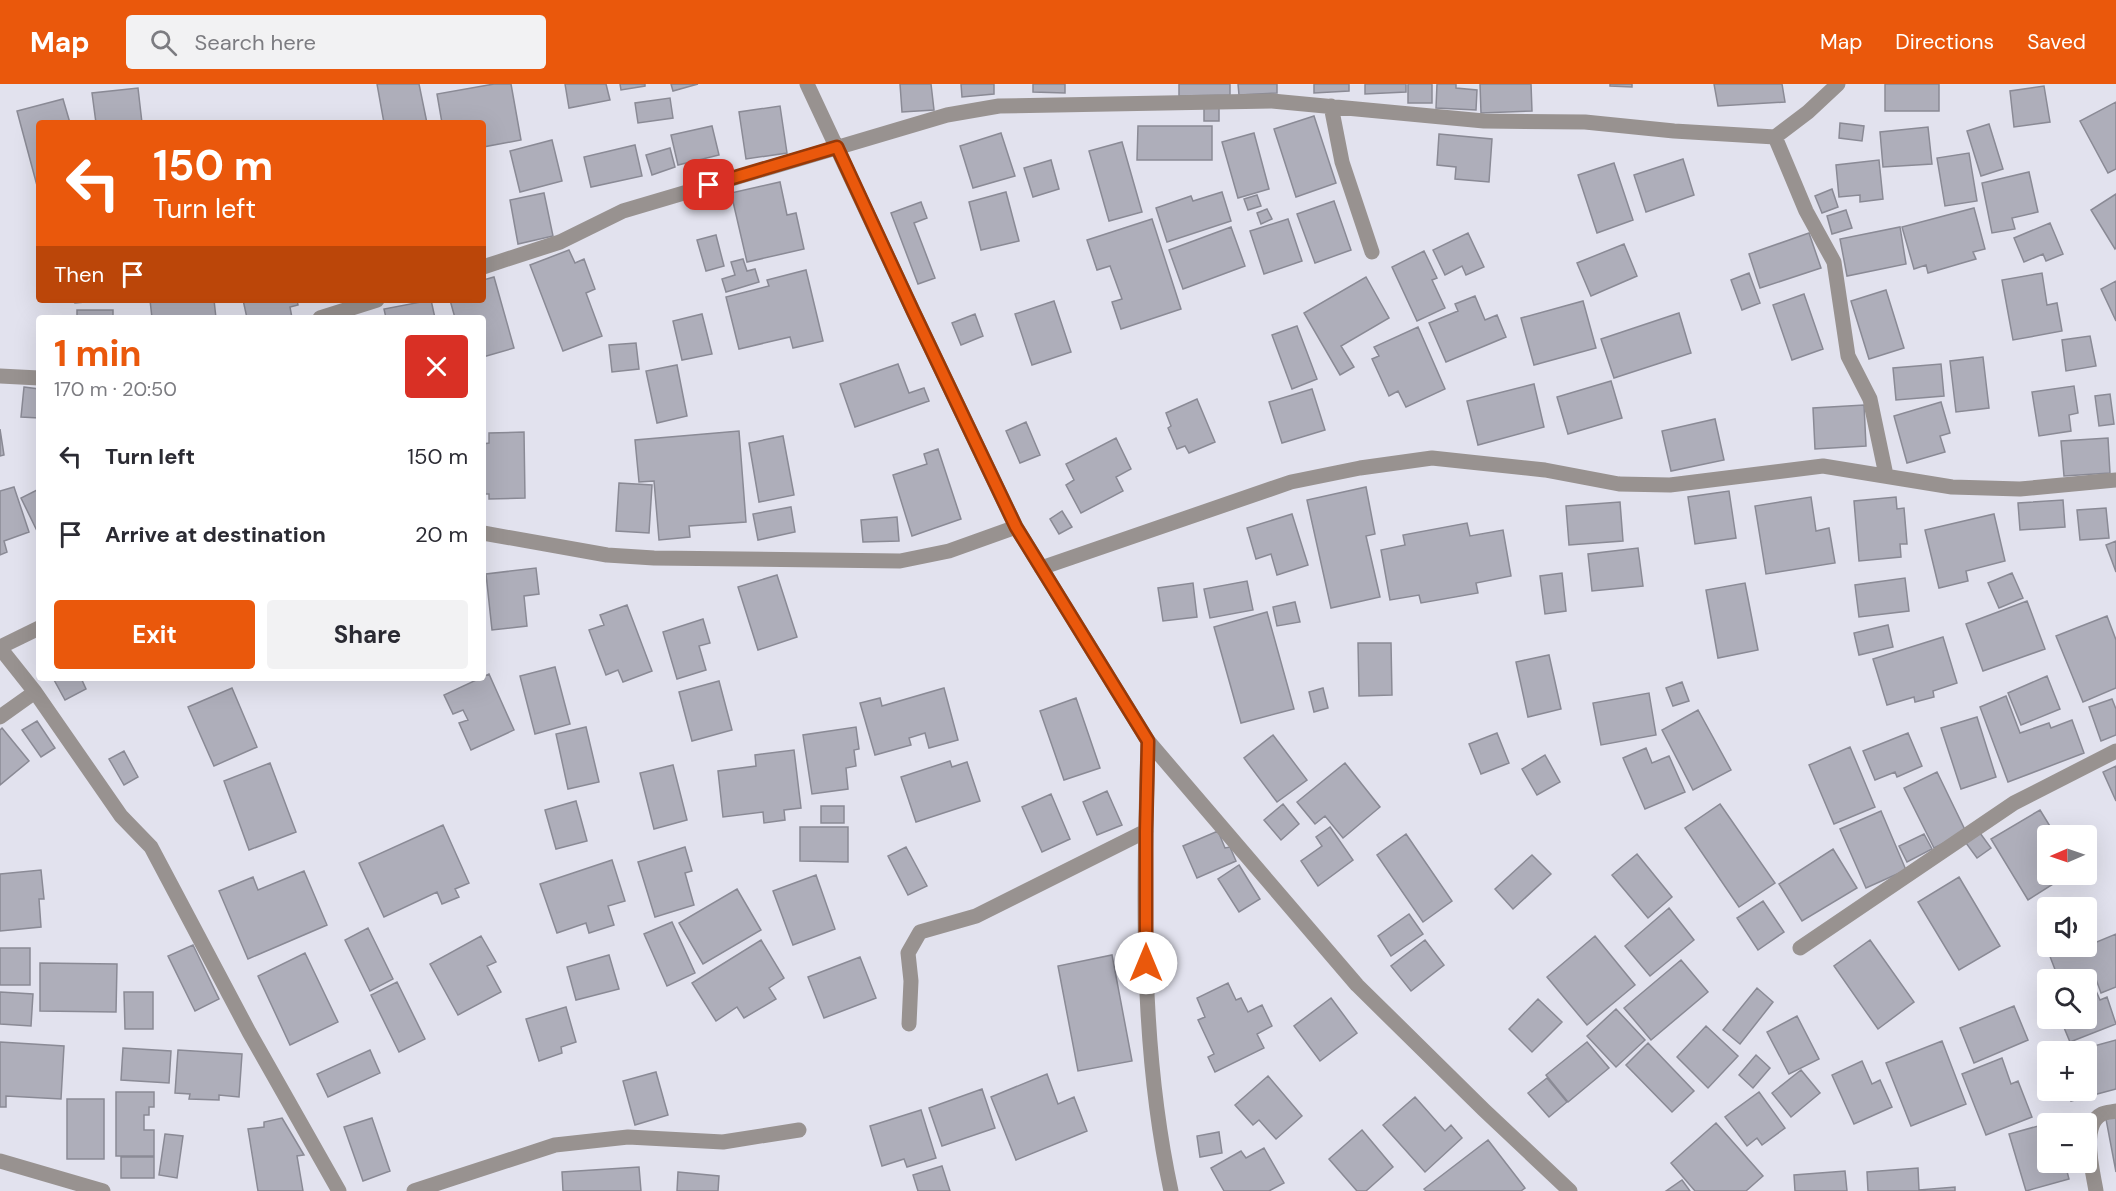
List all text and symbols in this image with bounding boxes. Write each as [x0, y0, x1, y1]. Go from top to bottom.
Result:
search box [126, 15, 546, 69]
text: Map [30, 24, 90, 61]
icon: search [147, 26, 180, 59]
text: Search here [195, 28, 316, 57]
text: Map [1820, 28, 1862, 56]
text: Directions [1895, 28, 1994, 56]
text: Saved [2027, 28, 2086, 56]
text: 150 m [153, 138, 273, 193]
icon: left [54, 144, 132, 222]
pin [683, 159, 734, 210]
icon: arrive [692, 168, 725, 201]
text: Turn left [153, 191, 256, 226]
icon: arrive [116, 258, 149, 291]
text: Then [54, 260, 104, 289]
text: 1 min [54, 330, 142, 377]
button: close [405, 335, 468, 398]
text: 170 m · 20:50 [54, 376, 177, 402]
icon: left [54, 440, 87, 473]
text: Turn left [105, 442, 195, 471]
text: 150 m [407, 442, 468, 471]
icon: arrive [54, 518, 87, 551]
text: Arrive at destination [105, 520, 326, 549]
text: 20 m [415, 520, 468, 549]
button: Exit [54, 600, 255, 669]
button: Share [267, 600, 468, 669]
north arrow [2037, 825, 2097, 885]
map controls [2037, 825, 2097, 1173]
button: sound [2037, 897, 2097, 957]
position arrow [1114, 931, 1178, 995]
button: search [2037, 969, 2097, 1029]
button: + [2037, 1041, 2097, 1101]
button: − [2037, 1113, 2097, 1173]

